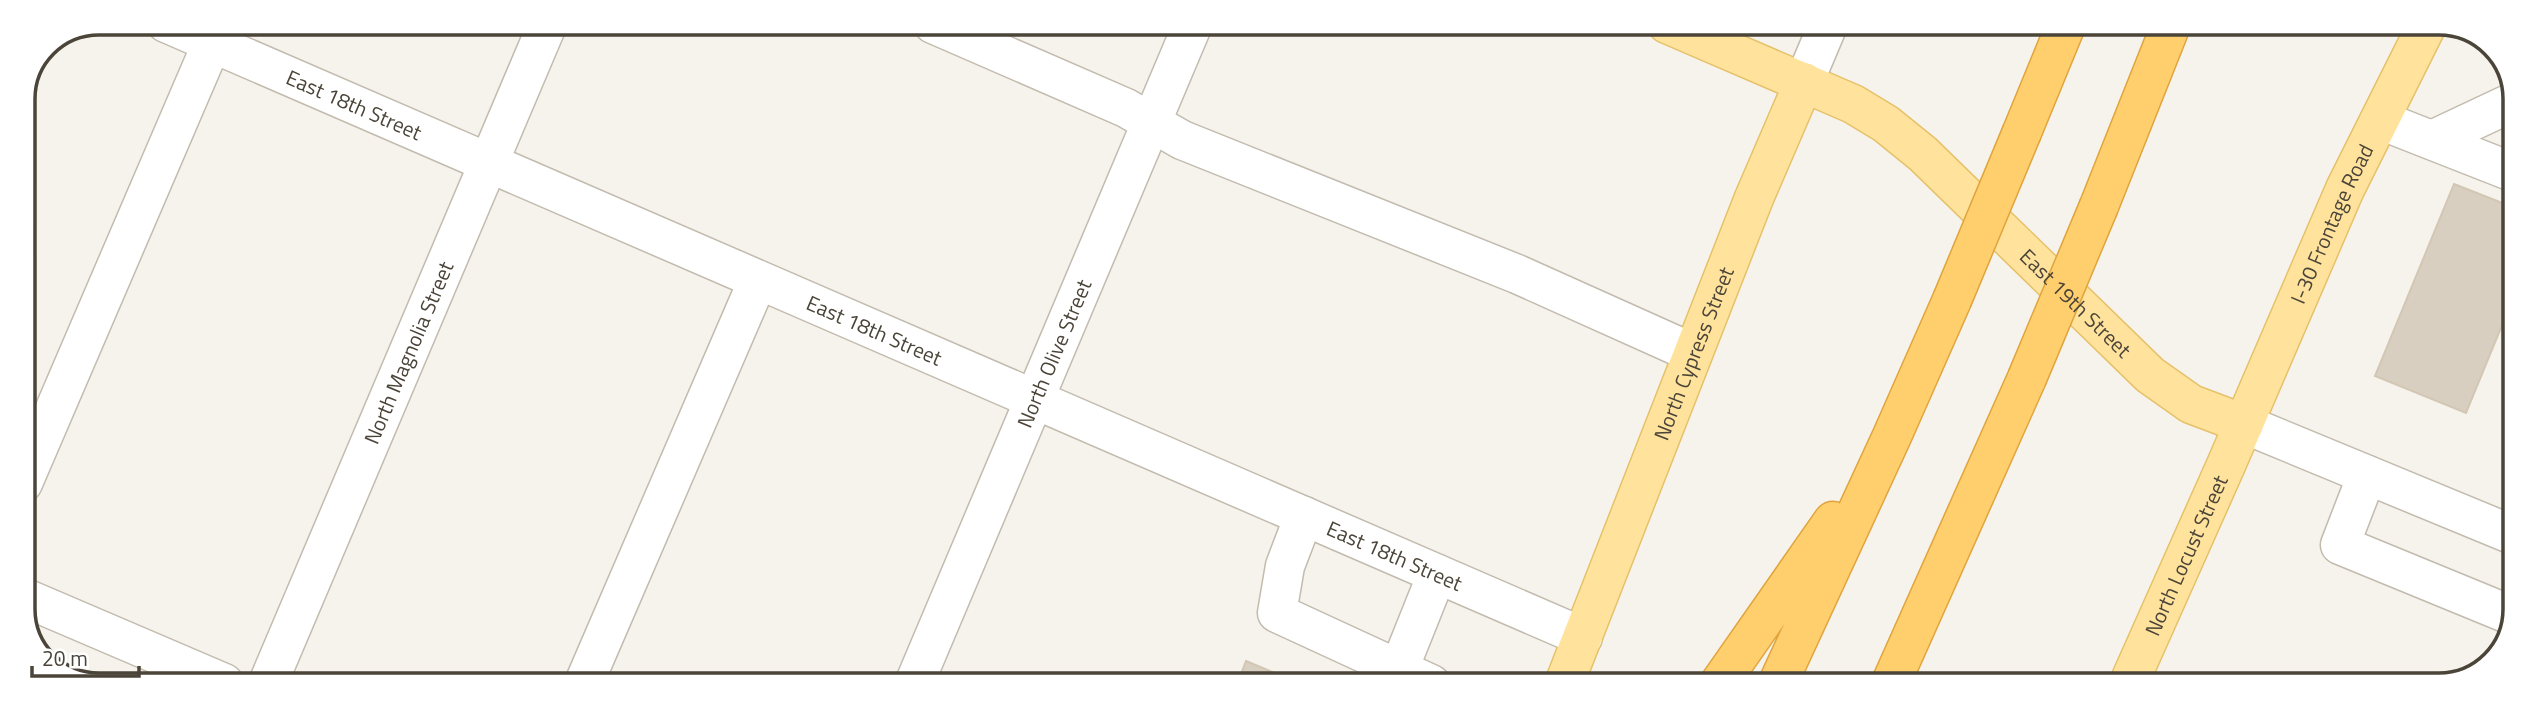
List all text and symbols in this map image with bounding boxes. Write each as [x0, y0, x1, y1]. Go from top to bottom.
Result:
street label: East 18th Street [281, 61, 428, 148]
street label: I-30 Frontage Road [2281, 138, 2381, 309]
street label: East 19th Street [2013, 241, 2139, 365]
street label: North Magnolia Street [355, 256, 461, 449]
street label: North Cypress Street [1645, 261, 1742, 445]
street label: North Olive Street [1008, 274, 1100, 433]
street label: East 18th Street [802, 286, 948, 374]
street label: North Locust Street [2136, 469, 2236, 641]
street label: East 18th Street [1322, 512, 1468, 599]
scale bar [32, 634, 138, 678]
text: 20 m [42, 642, 88, 674]

